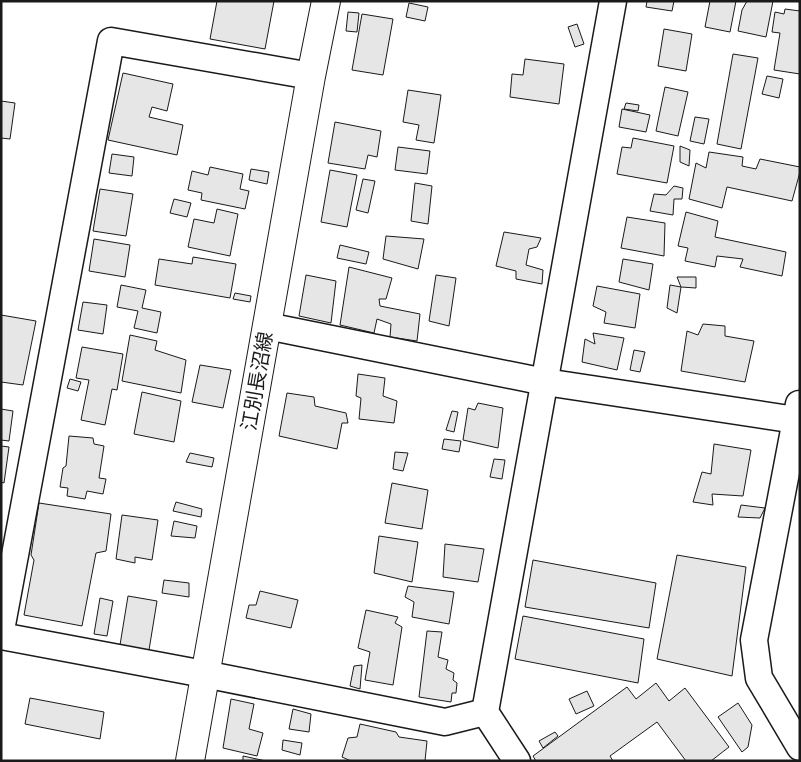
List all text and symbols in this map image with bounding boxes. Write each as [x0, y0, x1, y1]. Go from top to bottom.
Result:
street label: 江別長沼線 [237, 330, 277, 432]

